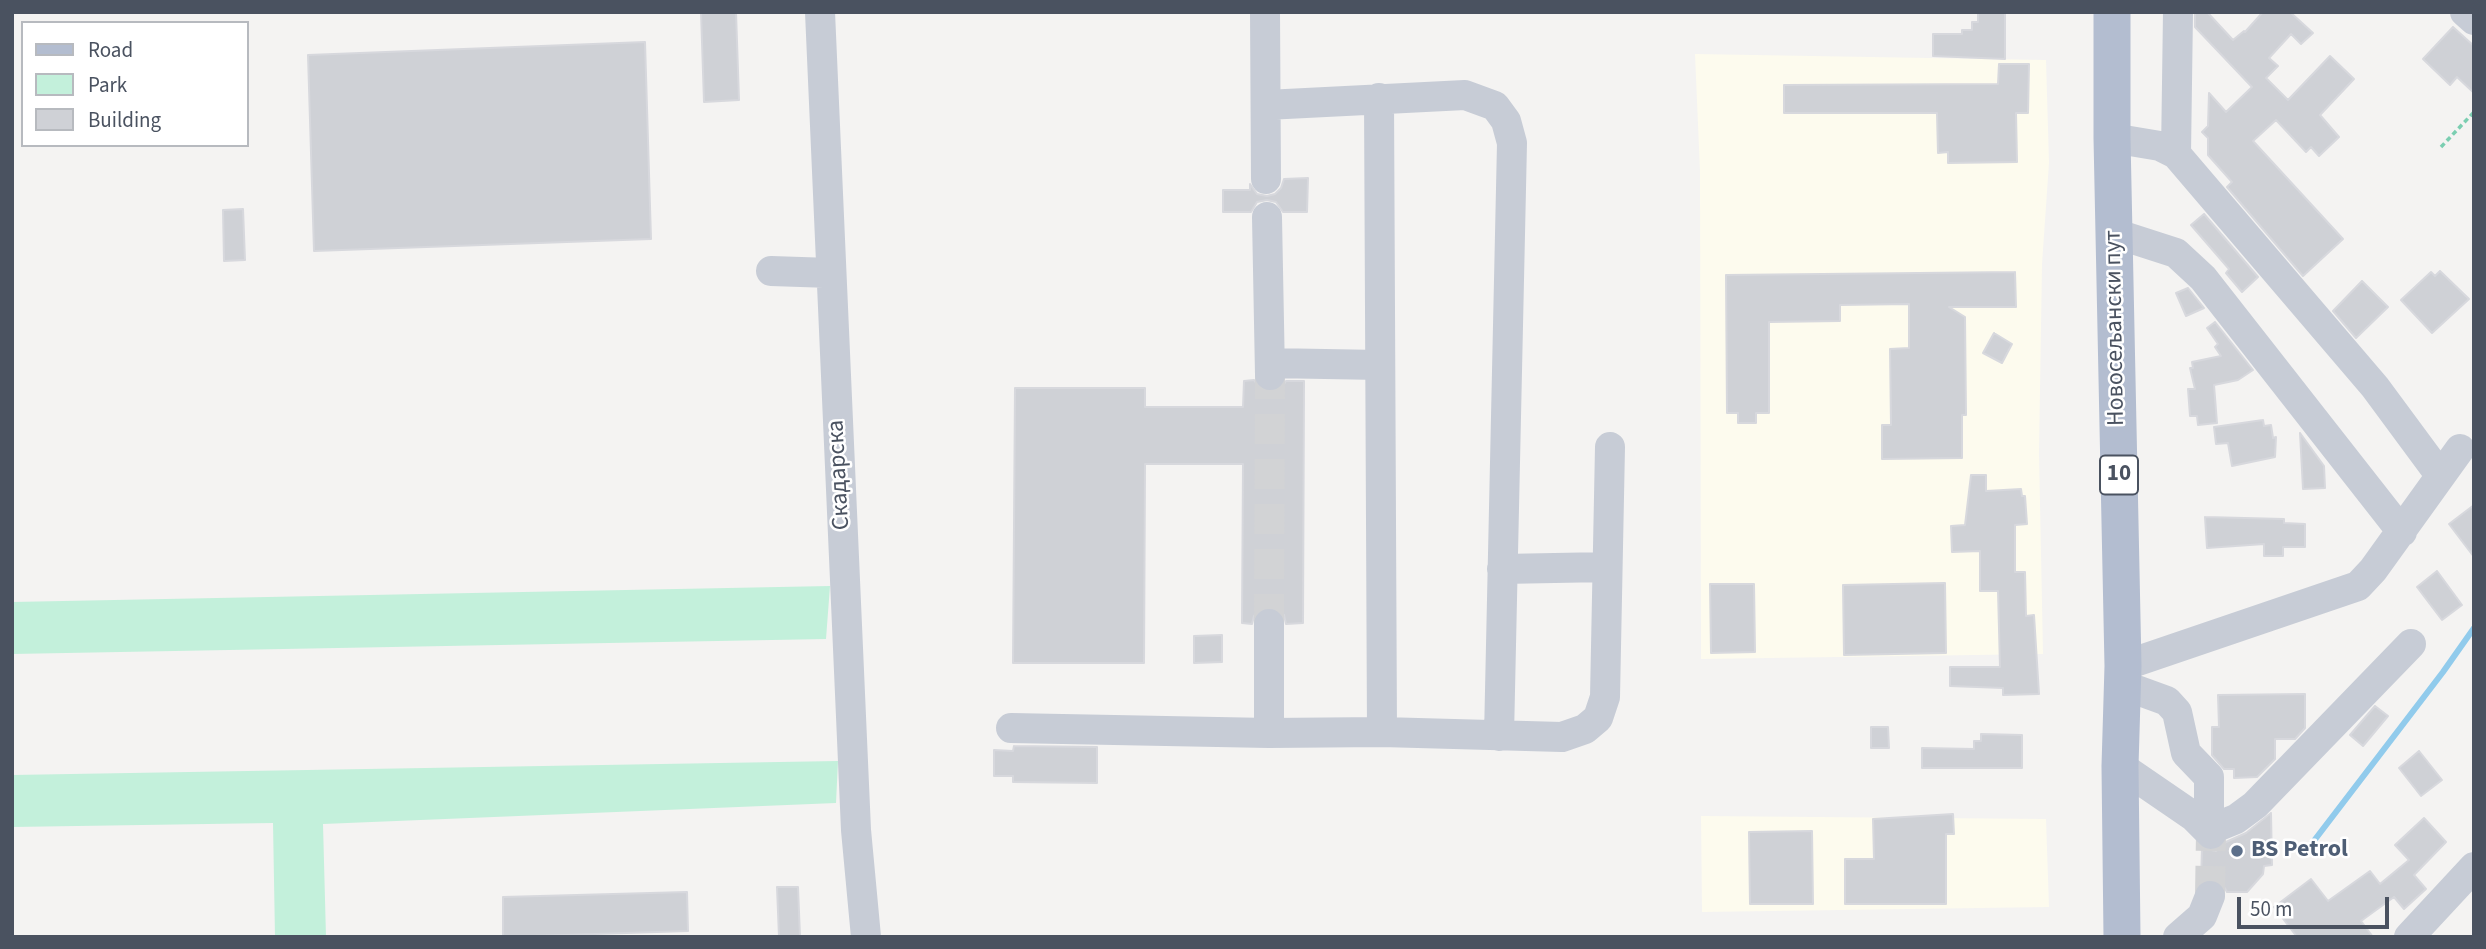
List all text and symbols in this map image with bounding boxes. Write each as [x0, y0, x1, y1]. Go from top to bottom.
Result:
legend [21, 21, 248, 147]
text: Road [88, 35, 133, 65]
text: Park [88, 70, 127, 100]
text: Building [88, 105, 161, 135]
street label: Новосељански пут [2100, 230, 2132, 426]
street label: Скадарска [823, 419, 857, 531]
road number: 10 [2100, 456, 2138, 495]
place label: BS Petrol [2251, 837, 2348, 865]
marker: BS Petrol [2229, 843, 2245, 859]
scale bar [2241, 883, 2393, 927]
text: 50 m [2250, 894, 2292, 924]

